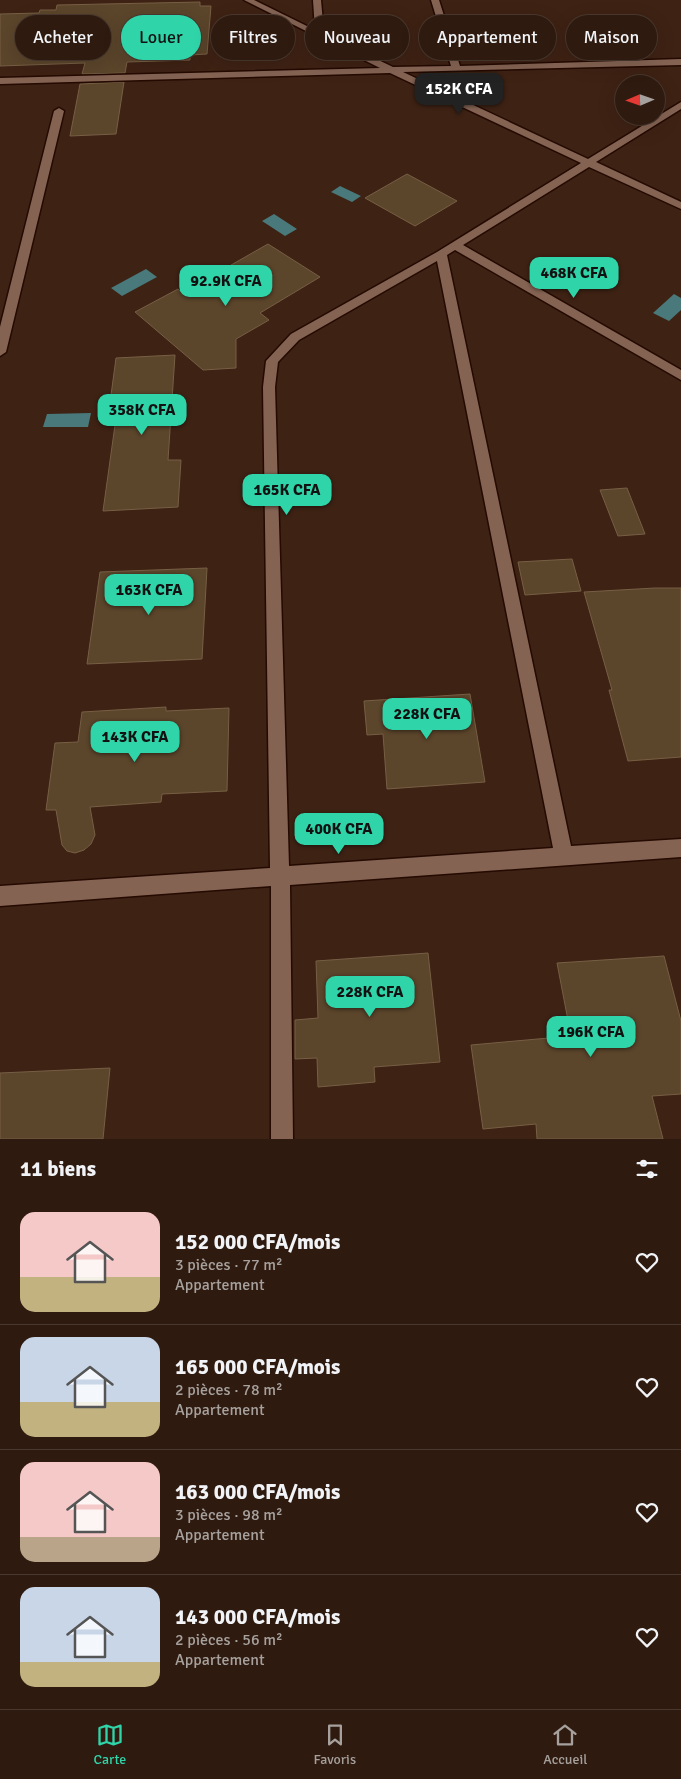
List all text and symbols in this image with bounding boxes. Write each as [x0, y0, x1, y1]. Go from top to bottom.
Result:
chip: Acheter [15, 15, 111, 60]
chip: Louer [121, 15, 201, 60]
chip: Filtres [211, 15, 295, 60]
chip: Nouveau [305, 15, 409, 60]
chip: Appartement [419, 15, 556, 60]
chip: Maison [566, 15, 657, 60]
pin: 152K CFA [407, 72, 511, 115]
north arrow [615, 75, 665, 125]
map controls [615, 75, 665, 125]
text: 152K CFA [426, 79, 492, 99]
pin: 468K CFA [522, 256, 626, 299]
text: 468K CFA [541, 263, 607, 283]
pin: 92.9K CFA [169, 264, 283, 307]
text: 92.9K CFA [190, 271, 262, 291]
pin: 358K CFA [90, 394, 194, 436]
text: 358K CFA [109, 400, 175, 420]
pin: 165K CFA [235, 474, 339, 516]
text: 165K CFA [254, 480, 320, 500]
pin: 163K CFA [97, 574, 201, 616]
text: 163K CFA [116, 580, 182, 600]
pin: 228K CFA [375, 698, 479, 740]
text: 228K CFA [394, 704, 460, 724]
pin: 143K CFA [83, 720, 187, 763]
text: 143K CFA [102, 727, 168, 747]
pin: 400K CFA [287, 812, 391, 855]
text: 400K CFA [306, 819, 372, 839]
pin: 228K CFA [318, 976, 422, 1018]
text: 228K CFA [337, 982, 403, 1002]
pin: 196K CFA [539, 1016, 643, 1058]
text: 196K CFA [558, 1022, 624, 1042]
icon: filters [633, 1155, 661, 1183]
text: 11 biens [20, 1156, 96, 1182]
text: 152 000 CFA/mois [175, 1229, 340, 1255]
icon: home [60, 1232, 120, 1292]
icon: heart [633, 1248, 661, 1276]
text: 3 pièces · 77 m² [175, 1255, 283, 1275]
text: Appartement [175, 1275, 265, 1295]
text: 165 000 CFA/mois [175, 1354, 340, 1380]
icon: home [60, 1357, 120, 1417]
icon: heart [633, 1373, 661, 1401]
text: 2 pièces · 78 m² [175, 1380, 283, 1400]
text: Appartement [175, 1400, 265, 1420]
text: 163 000 CFA/mois [175, 1479, 340, 1505]
icon: home [60, 1482, 120, 1542]
icon: heart [633, 1498, 661, 1526]
text: 3 pièces · 98 m² [175, 1505, 283, 1525]
text: Appartement [175, 1525, 265, 1545]
text: 143 000 CFA/mois [175, 1604, 340, 1630]
icon: home [60, 1607, 120, 1667]
icon: heart [633, 1623, 661, 1651]
text: 2 pièces · 56 m² [175, 1630, 283, 1650]
text: Appartement [175, 1650, 265, 1670]
tab: Carte [94, 1721, 126, 1768]
tab: Favoris [314, 1721, 356, 1768]
tab: Accueil [543, 1721, 587, 1768]

